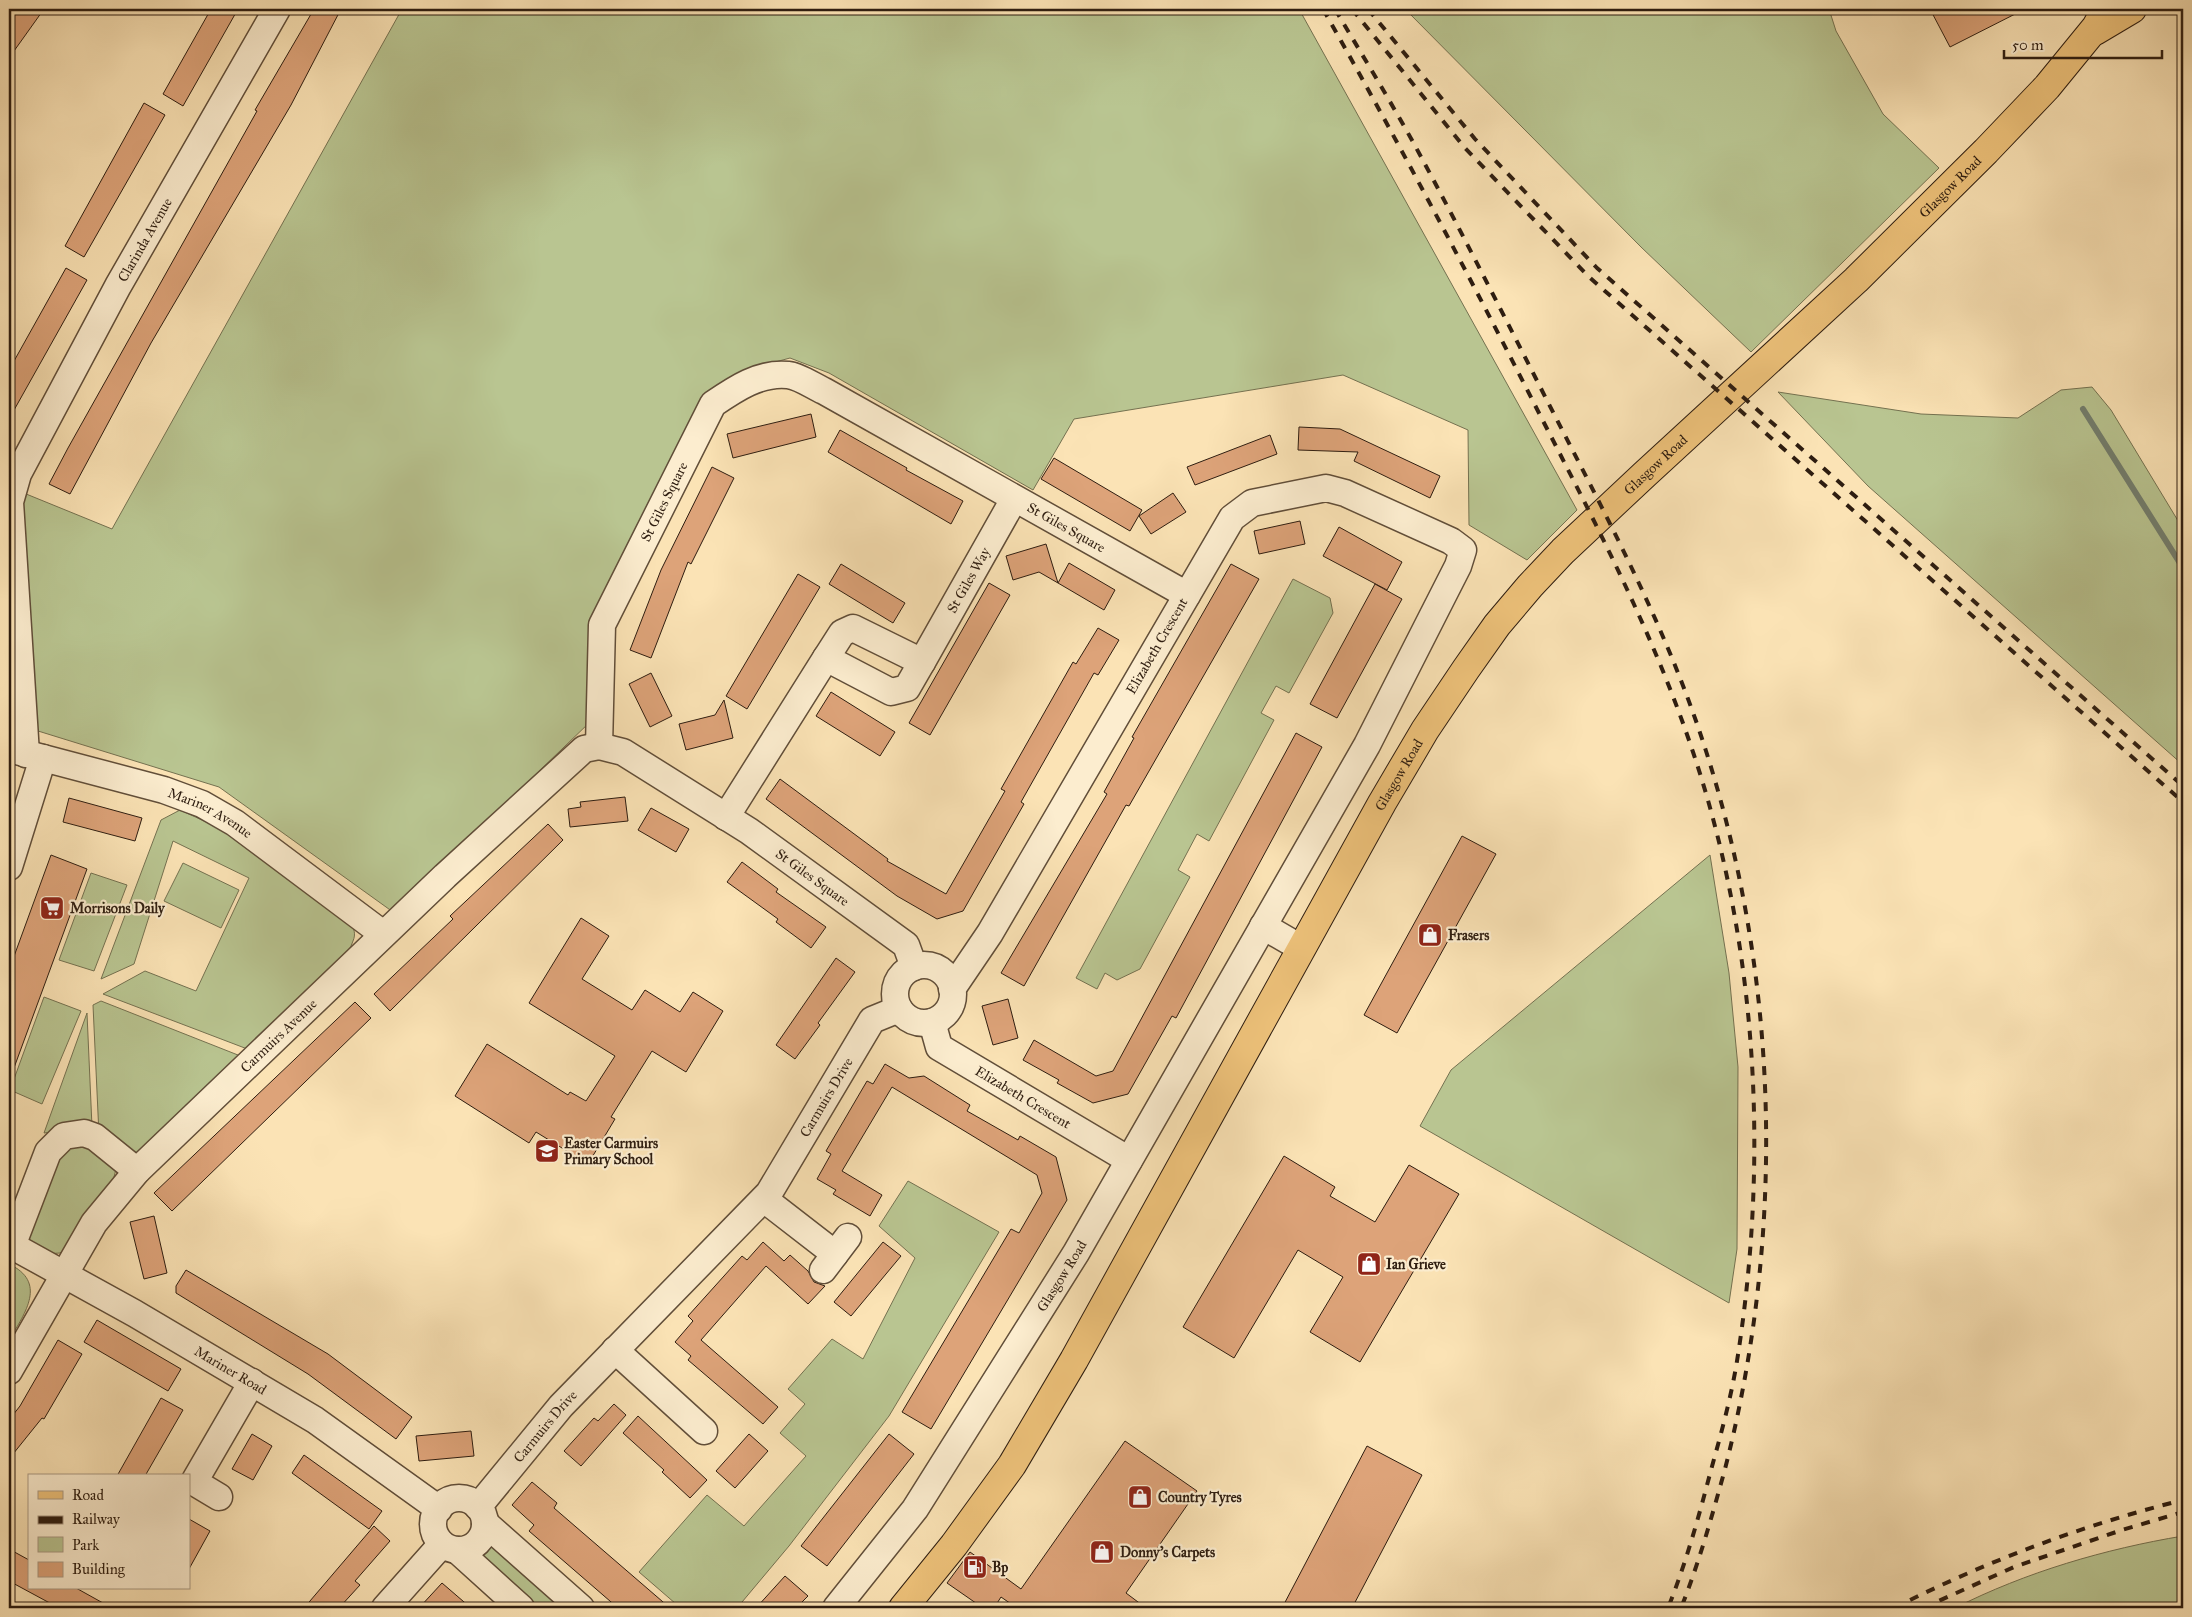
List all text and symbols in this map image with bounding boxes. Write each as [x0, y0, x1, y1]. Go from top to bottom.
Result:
scale bar [2004, 28, 2162, 60]
text: 50 m [2012, 36, 2044, 54]
street label: Glasgow Road [1915, 152, 1985, 221]
street label: Clarinda Avenue [114, 195, 175, 285]
street label: Glasgow Road [1620, 431, 1691, 498]
street label: St Giles Square [637, 459, 691, 544]
street label: St Giles Square [1024, 498, 1108, 556]
street label: St Giles Way [943, 544, 994, 616]
street label: Elizabeth Crescent [1123, 595, 1191, 697]
street label: Glasgow Road [1371, 736, 1426, 814]
street label: Mariner Avenue [166, 784, 256, 842]
street label: St Giles Square [772, 845, 853, 910]
supermarket icon: Morrisons Daily [39, 895, 65, 921]
place label: Morrisons Daily [70, 900, 166, 918]
shop icon: Frasers [1417, 922, 1443, 948]
place label: Frasers [1448, 927, 1489, 944]
street label: Carmuirs Avenue [237, 995, 320, 1076]
street label: Carmuirs Drive [796, 1054, 856, 1140]
street label: Elizabeth Crescent [972, 1062, 1074, 1132]
place label: Easter Carmuirs Primary School [564, 1135, 658, 1169]
school or university icon: Easter Carmuirs Primary School [534, 1138, 560, 1164]
street label: Glasgow Road [1033, 1237, 1090, 1315]
shop icon: Ian Grieve [1356, 1251, 1382, 1277]
place label: Ian Grieve [1386, 1256, 1446, 1273]
street label: Mariner Road [191, 1342, 270, 1398]
street label: Carmuirs Drive [510, 1386, 580, 1466]
legend [28, 1474, 190, 1590]
shop icon: Country Tyres [1127, 1484, 1153, 1510]
text: Road [72, 1486, 104, 1504]
place label: Country Tyres [1158, 1489, 1242, 1507]
text: Railway [72, 1510, 121, 1528]
text: Park [72, 1536, 99, 1554]
shop icon: Donny's Carpets [1089, 1539, 1115, 1565]
place label: Donny's Carpets [1120, 1544, 1215, 1562]
fuel station icon: Bp [962, 1554, 988, 1580]
place label: Bp [992, 1559, 1008, 1577]
text: Building [72, 1560, 126, 1578]

